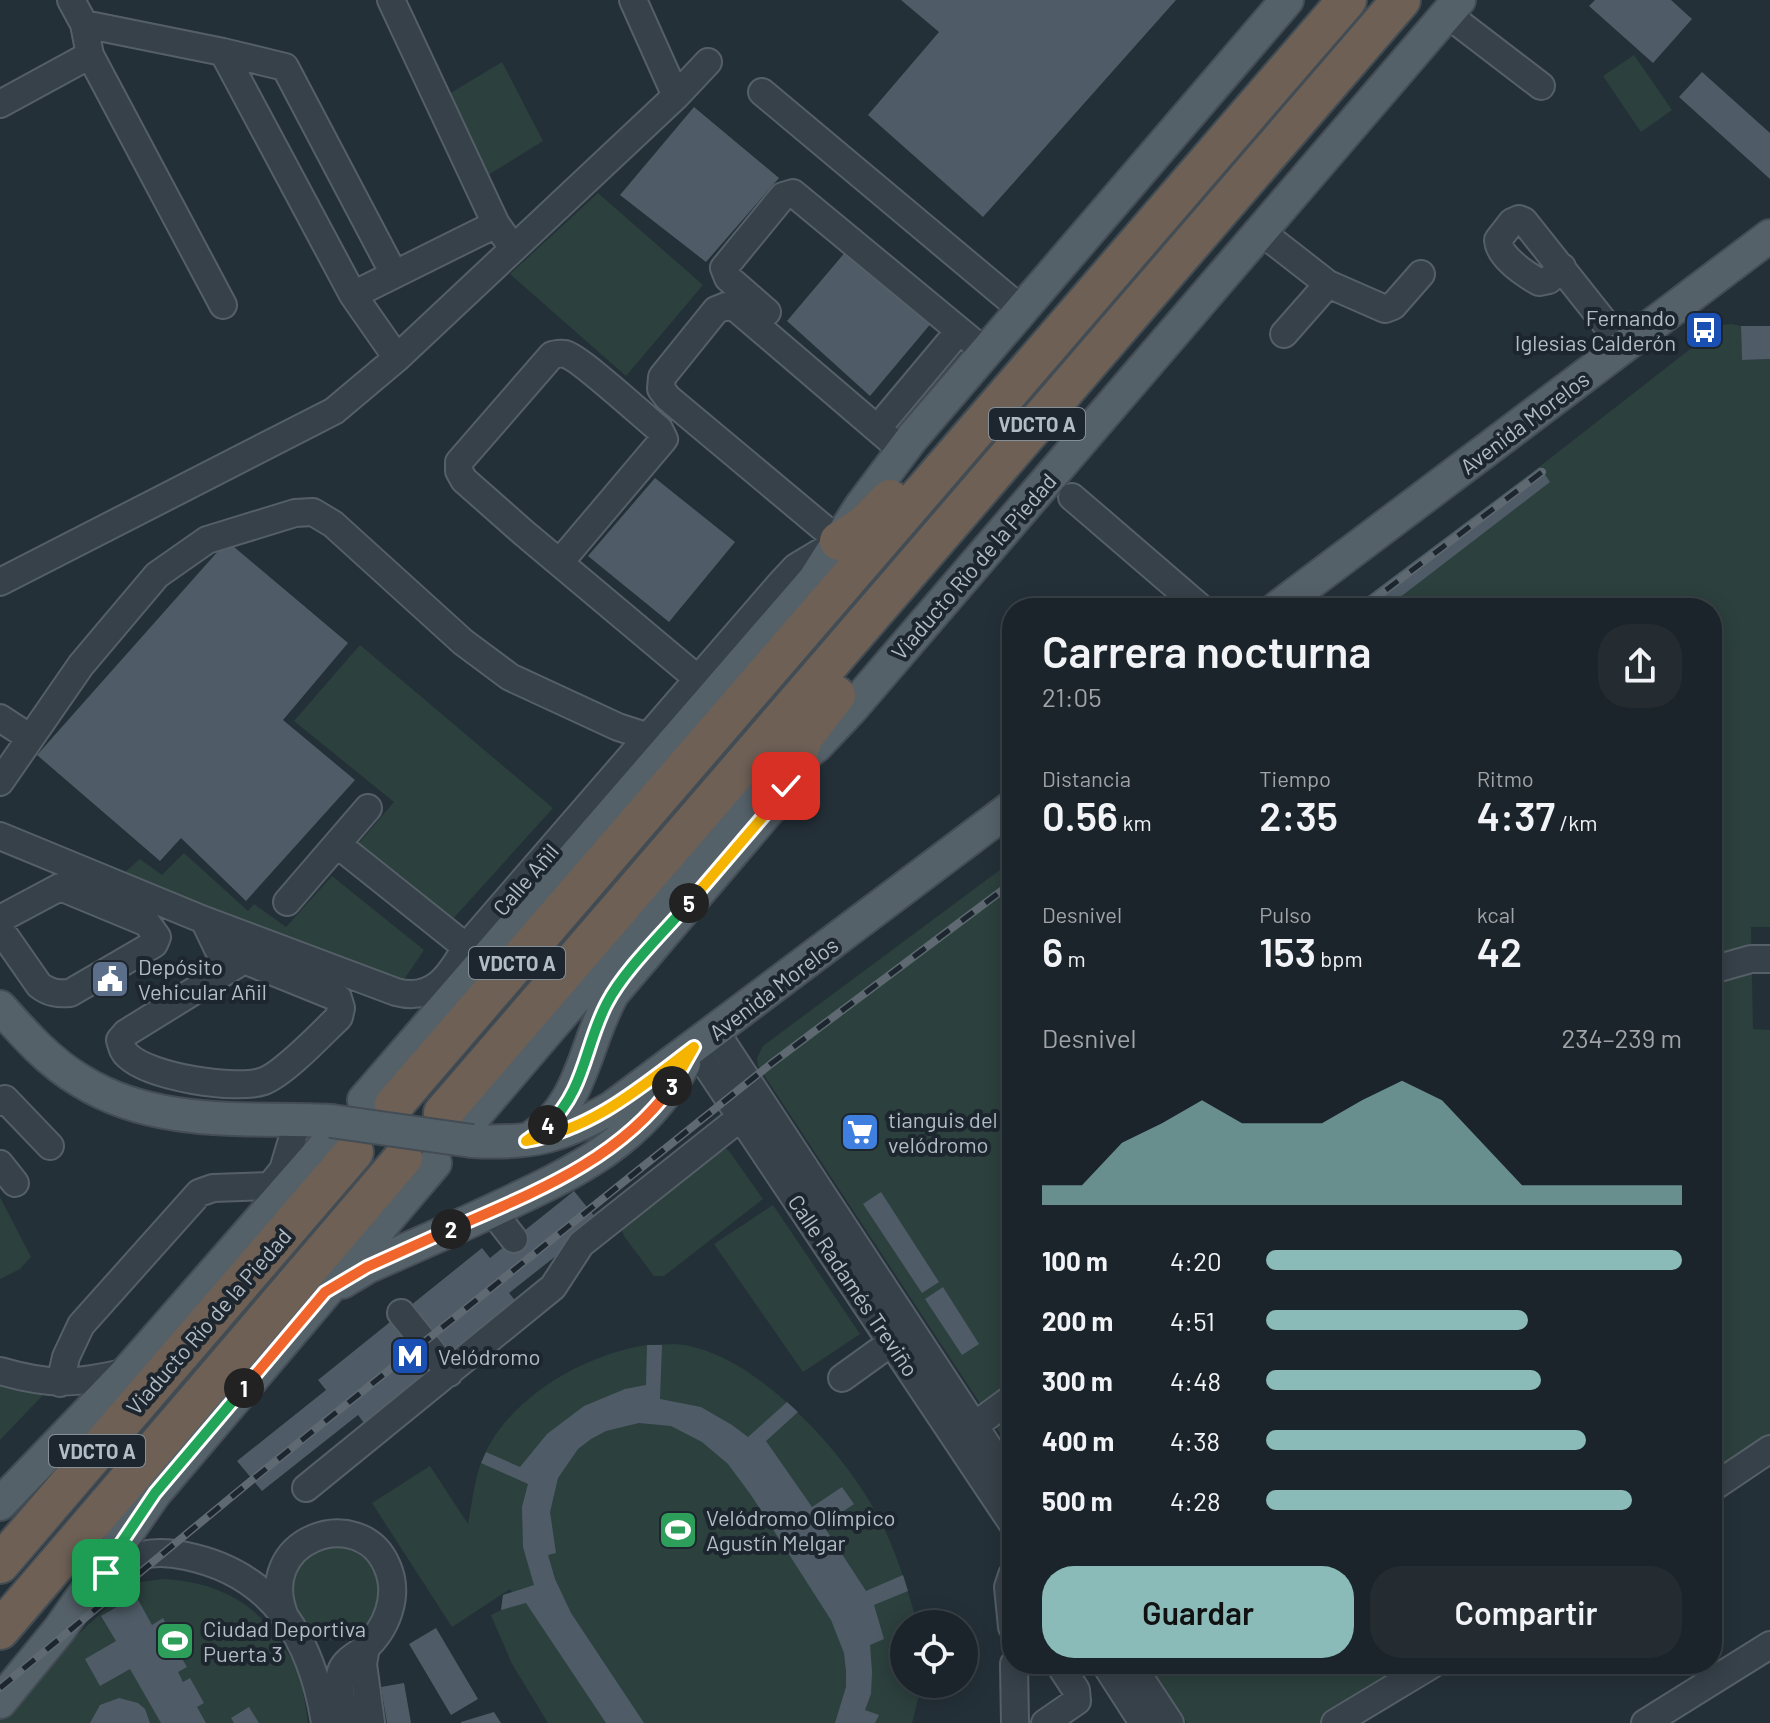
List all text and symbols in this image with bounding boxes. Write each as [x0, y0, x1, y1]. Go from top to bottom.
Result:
place label: Fernando Iglesias Calderón [1515, 304, 1676, 355]
bus stop icon: Fernando Iglesias Calderón [1683, 309, 1725, 351]
street label: Avenida Morelos [1454, 365, 1594, 479]
road number: VDCTO A [989, 408, 1085, 440]
street label: Viaducto Río de la Piedad [885, 468, 1061, 664]
text: Carrera nocturna [1042, 624, 1371, 677]
button: share [1598, 624, 1682, 708]
text: 21:05 [1042, 681, 1102, 712]
pin [752, 752, 820, 820]
icon: check [764, 764, 808, 808]
text: Distancia [1042, 765, 1131, 791]
text: Tiempo [1259, 765, 1331, 791]
text: Ritmo [1477, 765, 1534, 791]
text: 0.56 [1042, 791, 1118, 839]
text: 2:35 [1259, 791, 1338, 839]
text: 4:37 [1477, 791, 1555, 839]
text: km [1118, 809, 1152, 835]
text: /km [1555, 809, 1597, 835]
street label: Calle Añil [487, 838, 563, 920]
pin: 5 [669, 883, 709, 923]
text: 5 [683, 890, 695, 916]
text: Desnivel [1042, 901, 1122, 927]
text: Pulso [1259, 901, 1312, 927]
text: kcal [1477, 901, 1515, 927]
text: 6 [1042, 927, 1063, 975]
text: 153 [1259, 927, 1316, 975]
text: 42 [1477, 927, 1522, 975]
street label: Avenida Morelos [703, 931, 843, 1045]
text: m [1063, 945, 1086, 971]
text: bpm [1316, 945, 1363, 971]
road number: VDCTO A [469, 947, 565, 979]
place label: Depósito Vehicular Añil [138, 953, 267, 1004]
public building icon: Depósito Vehicular Añil [89, 958, 131, 1000]
text: Desnivel [1042, 1022, 1137, 1053]
text: 234–239 m [1561, 1022, 1682, 1053]
pin: 3 [652, 1066, 692, 1106]
text: 3 [666, 1073, 678, 1099]
pin: 4 [528, 1105, 568, 1145]
place label: tianguis del velódromo [888, 1106, 998, 1157]
supermarket icon: tianguis del velódromo [839, 1111, 881, 1153]
text: 4 [541, 1112, 555, 1138]
street label: Calle Radamés Treviño [783, 1189, 925, 1381]
pin: 2 [431, 1209, 471, 1249]
text: 2 [445, 1216, 457, 1242]
street label: Viaducto Río de la Piedad [120, 1223, 296, 1419]
text: 100 m [1042, 1245, 1108, 1276]
text: 4:20 [1170, 1245, 1222, 1276]
text: 200 m [1042, 1305, 1113, 1336]
text: 4:51 [1170, 1305, 1215, 1336]
metro station icon: Velódromo [389, 1335, 431, 1377]
place label: Velódromo [438, 1343, 540, 1369]
text: 300 m [1042, 1365, 1113, 1396]
text: 4:48 [1170, 1365, 1221, 1396]
pin: 1 [224, 1368, 264, 1408]
text: 1 [240, 1375, 248, 1401]
text: 400 m [1042, 1425, 1114, 1456]
text: 4:38 [1170, 1425, 1220, 1456]
road number: VDCTO A [49, 1435, 145, 1467]
text: 500 m [1042, 1485, 1113, 1516]
text: 4:28 [1170, 1485, 1221, 1516]
place label: Velódromo Olímpico Agustín Melgar [706, 1504, 896, 1555]
sports icon: Velódromo Olímpico Agustín Melgar [657, 1509, 699, 1551]
pin [72, 1539, 140, 1607]
icon: arrive [84, 1551, 128, 1595]
button: Guardar [1042, 1566, 1354, 1658]
button: Compartir [1370, 1566, 1682, 1658]
map controls [890, 1610, 978, 1698]
button: locate [890, 1610, 978, 1698]
place label: Ciudad Deportiva Puerta 3 [203, 1615, 366, 1666]
sports icon: Ciudad Deportiva Puerta 3 [154, 1620, 196, 1662]

